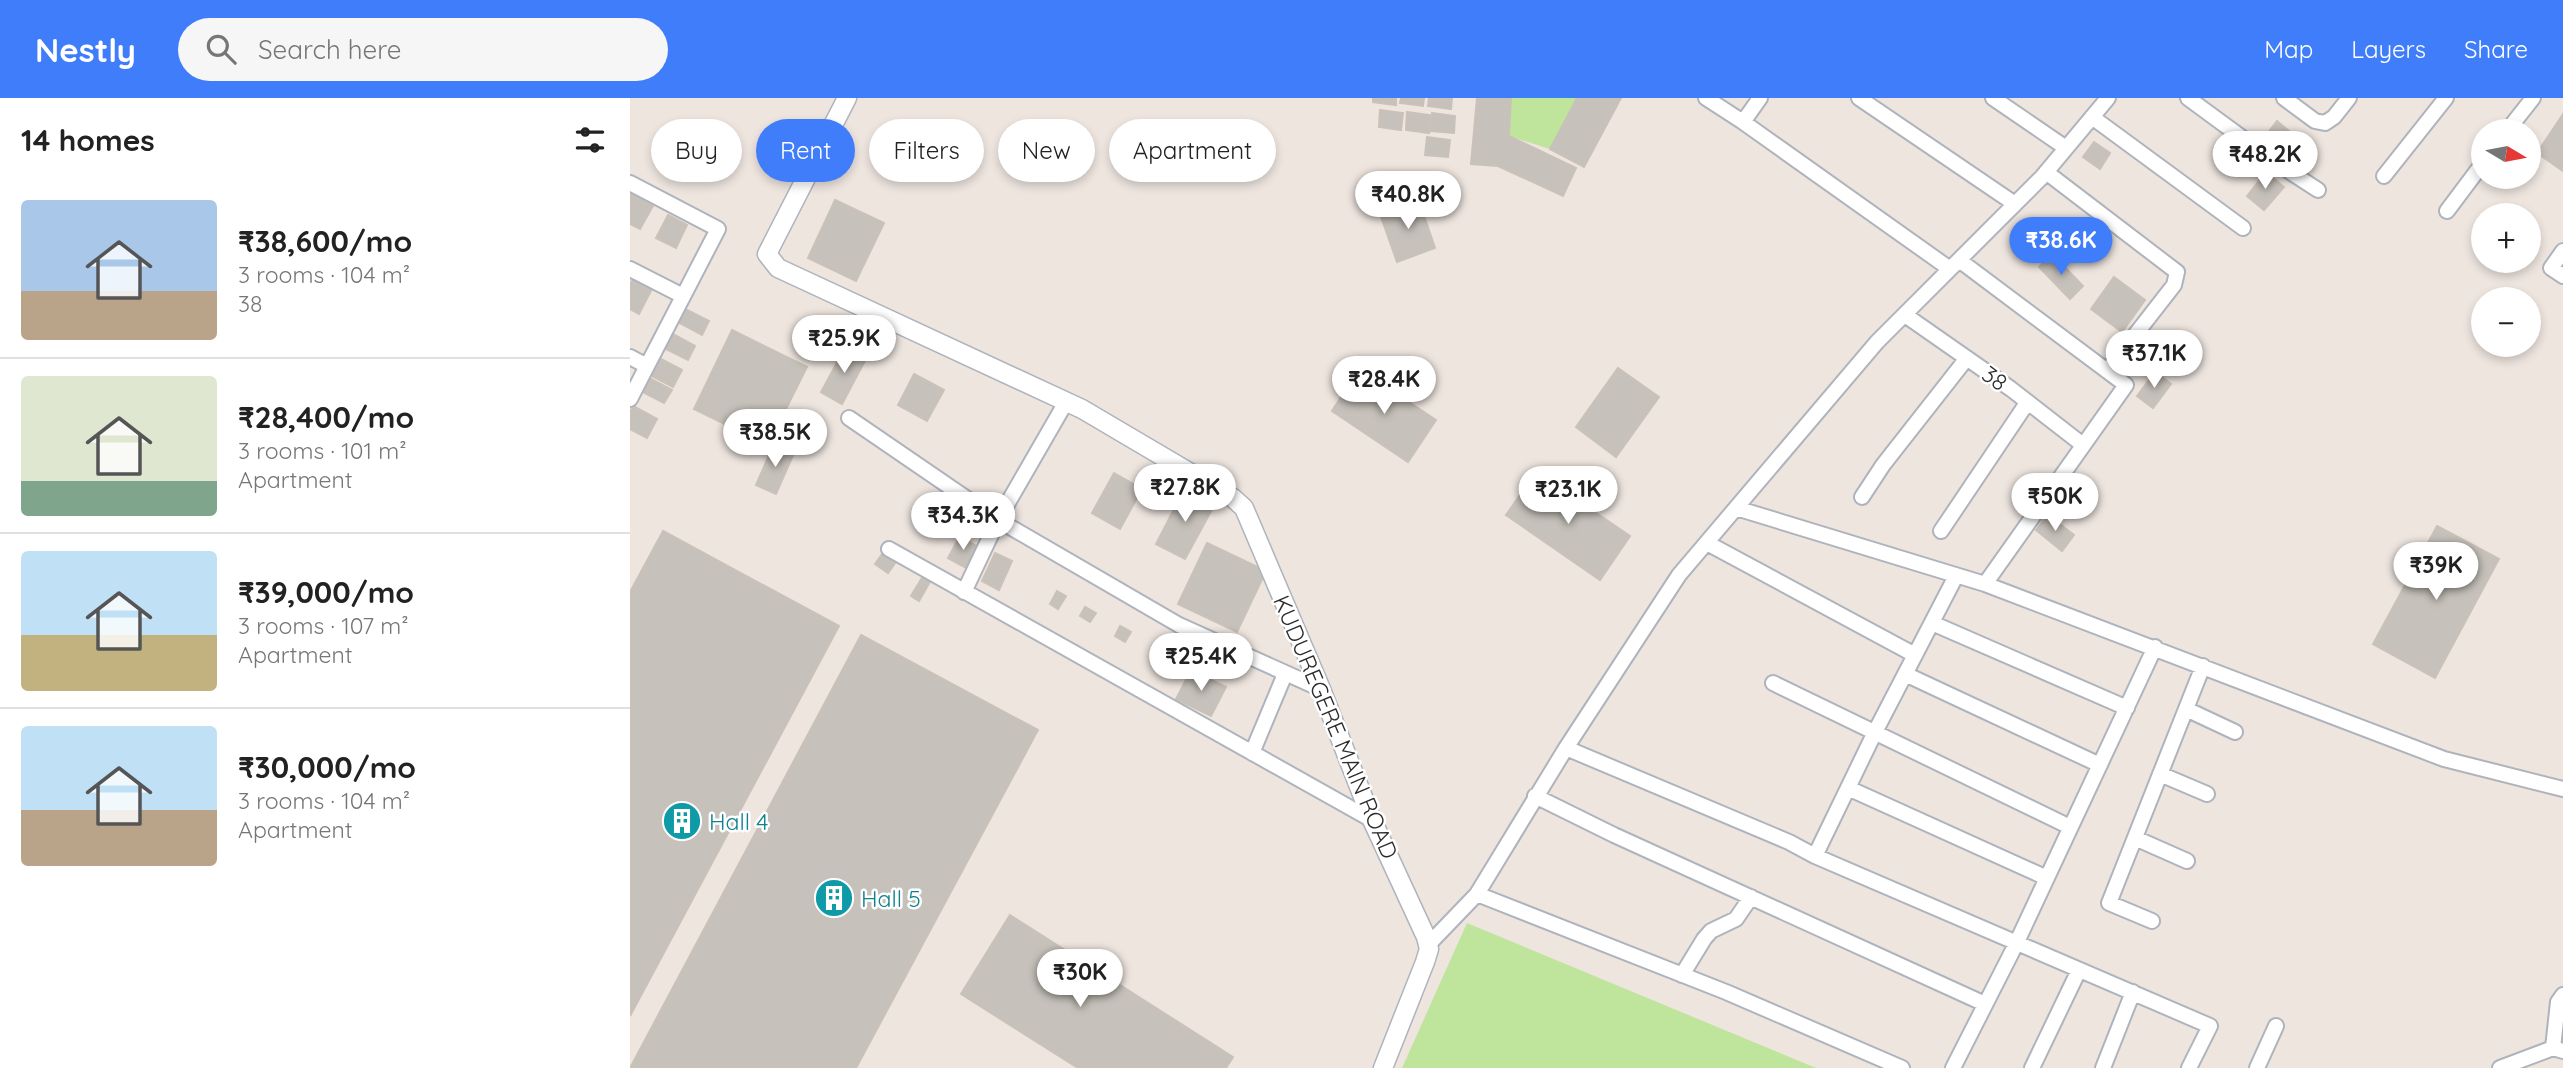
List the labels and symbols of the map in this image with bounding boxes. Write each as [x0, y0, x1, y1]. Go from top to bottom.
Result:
north arrow [2471, 119, 2541, 189]
pin: ₹48.2K [2208, 132, 2322, 191]
pin: ₹40.8K [1351, 172, 1465, 231]
pin: ₹38.6K [2004, 218, 2118, 277]
pin: ₹25.9K [787, 316, 901, 375]
pin: ₹37.1K [2097, 330, 2211, 390]
pin: ₹28.4K [1327, 356, 1441, 416]
street label: 38 [1977, 359, 2013, 397]
pin: ₹38.5K [718, 410, 832, 469]
pin: ₹27.8K [1128, 464, 1242, 524]
pin: ₹23.1K [1511, 466, 1625, 526]
pin: ₹50K [2014, 474, 2096, 533]
pin: ₹34.3K [906, 492, 1020, 552]
pin: ₹39K [2395, 542, 2477, 602]
street label: KUDUREGERE MAIN ROAD [1267, 591, 1405, 863]
pin: ₹25.4K [1144, 634, 1258, 693]
building icon: Hall 4 [661, 800, 703, 842]
place label: Hall 4 [709, 807, 768, 836]
building icon: Hall 5 [813, 877, 855, 919]
place label: Hall 5 [861, 884, 921, 913]
pin: ₹30K [1039, 950, 1121, 1009]

